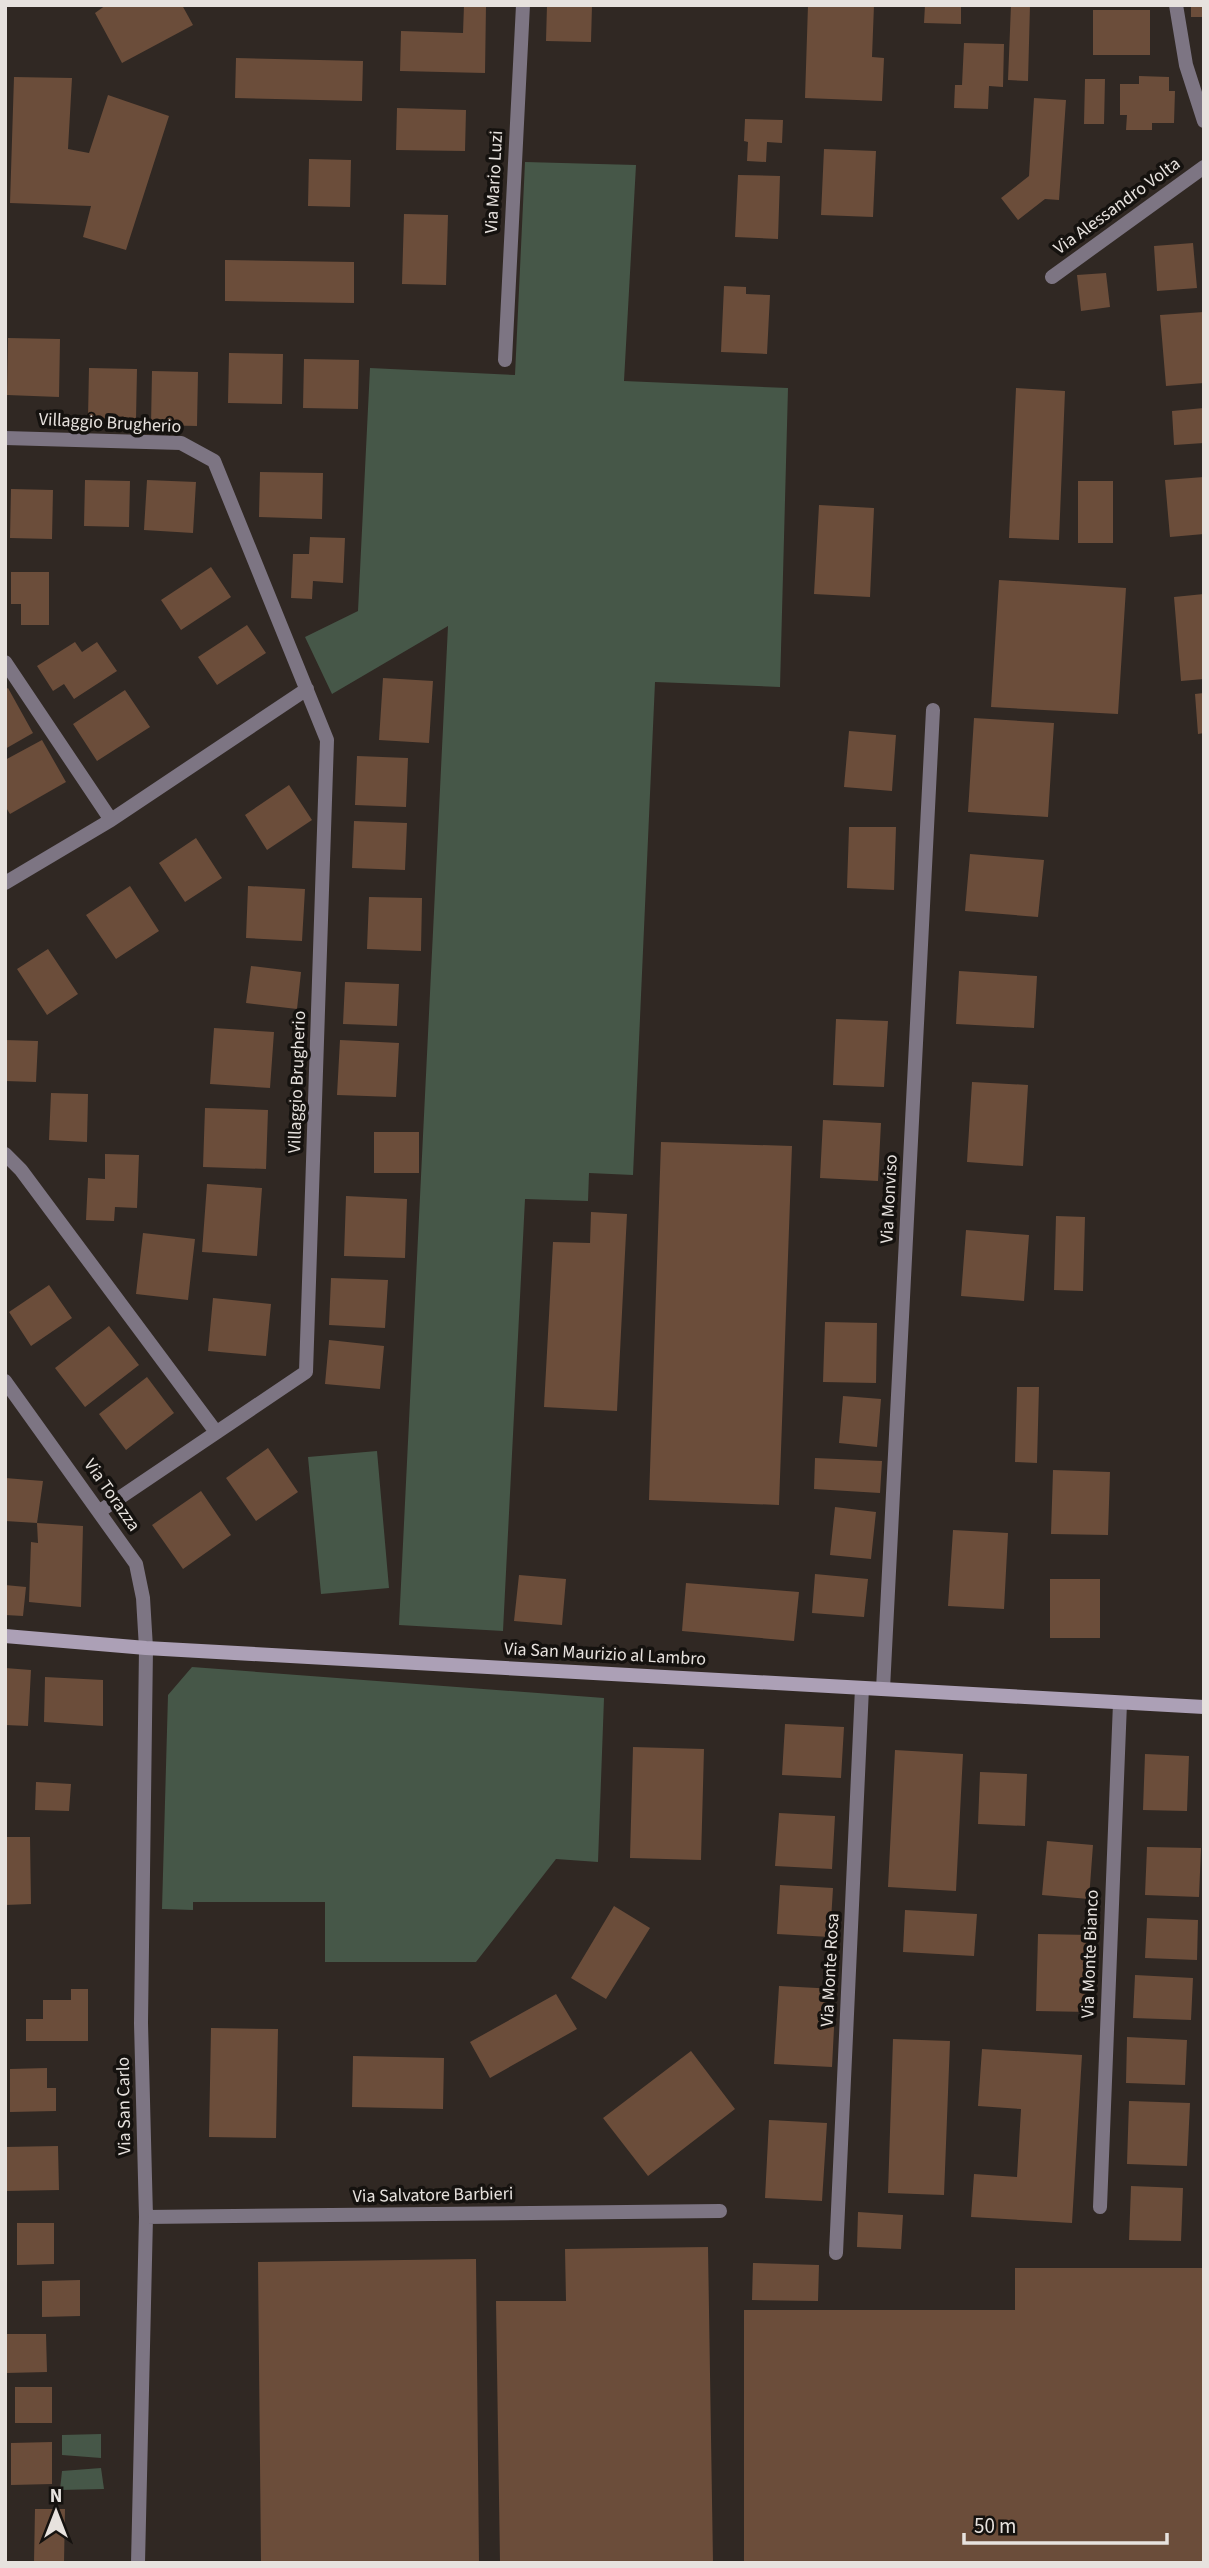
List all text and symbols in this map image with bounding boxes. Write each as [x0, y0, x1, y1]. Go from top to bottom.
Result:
street label: Via Mario Luzi [479, 130, 509, 234]
street label: Via Alessandro Volta [1048, 151, 1186, 261]
street label: Villaggio Brugherio [38, 407, 182, 439]
street label: Villaggio Brugherio [282, 1010, 312, 1154]
street label: Via Monviso [874, 1154, 904, 1244]
street label: Via Torazza [78, 1454, 146, 1536]
street label: Via San Maurizio al Lambro [503, 1636, 707, 1672]
street label: Via Monte Bianco [1075, 1889, 1105, 2019]
street label: Via Monte Rosa [815, 1913, 845, 2027]
street label: Via San Carlo [111, 2057, 137, 2155]
street label: Via Salvatore Barbieri [352, 2181, 514, 2209]
north arrow [21, 2477, 91, 2547]
text: N [50, 2483, 62, 2510]
scale bar [964, 2502, 1167, 2546]
text: 50 m [974, 2511, 1016, 2541]

